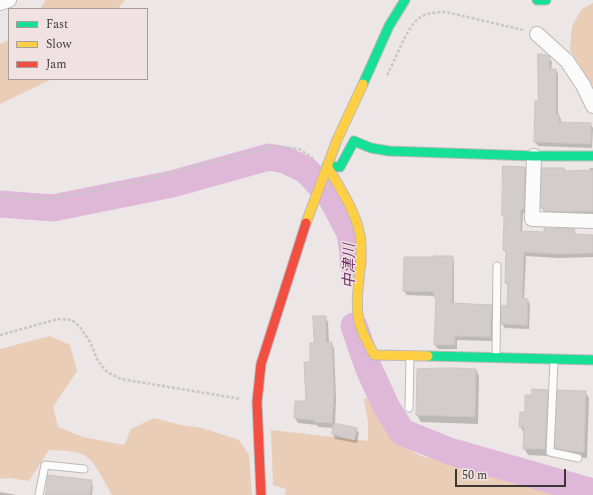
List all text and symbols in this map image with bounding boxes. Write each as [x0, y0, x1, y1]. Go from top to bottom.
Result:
legend [8, 8, 148, 80]
text: Fast [46, 15, 68, 34]
text: Slow [46, 35, 71, 54]
text: Jam [46, 55, 67, 74]
water label: 中津川 [342, 244, 360, 288]
scale bar [457, 461, 568, 487]
text: 50 m [462, 466, 487, 485]

